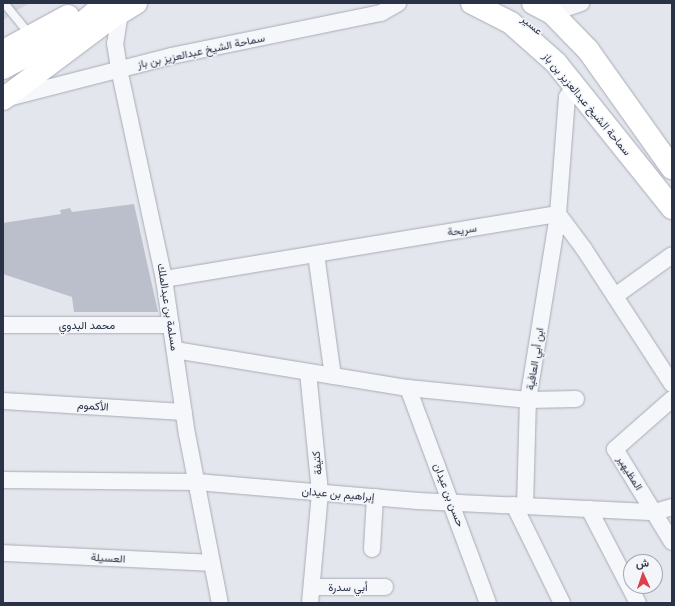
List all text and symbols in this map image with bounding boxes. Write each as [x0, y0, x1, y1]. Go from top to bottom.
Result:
street label: عسير [519, 12, 545, 38]
street label: سماحة الشيخ عبدالعزيز بن باز [136, 31, 266, 71]
street label: سماحة الشيخ عبدالعزيز بن باز [540, 50, 634, 158]
street label: سريحة [446, 221, 478, 239]
street label: مسلمة بن عبدالملك [155, 262, 181, 352]
street label: محمد البدوي [59, 318, 115, 332]
street label: ابن أبي العافية [524, 327, 546, 391]
street label: الأكموم [77, 398, 109, 414]
street label: كتيفة [309, 450, 325, 476]
street label: المظيهير [614, 453, 646, 493]
street label: حسن بن عيدان [431, 461, 467, 529]
street label: إبراهيم بن عيدان [301, 484, 375, 504]
street label: العسيلة [90, 551, 126, 565]
north arrow [623, 554, 663, 594]
text: ش [635, 556, 649, 569]
street label: أبي سدرة [328, 580, 368, 594]

